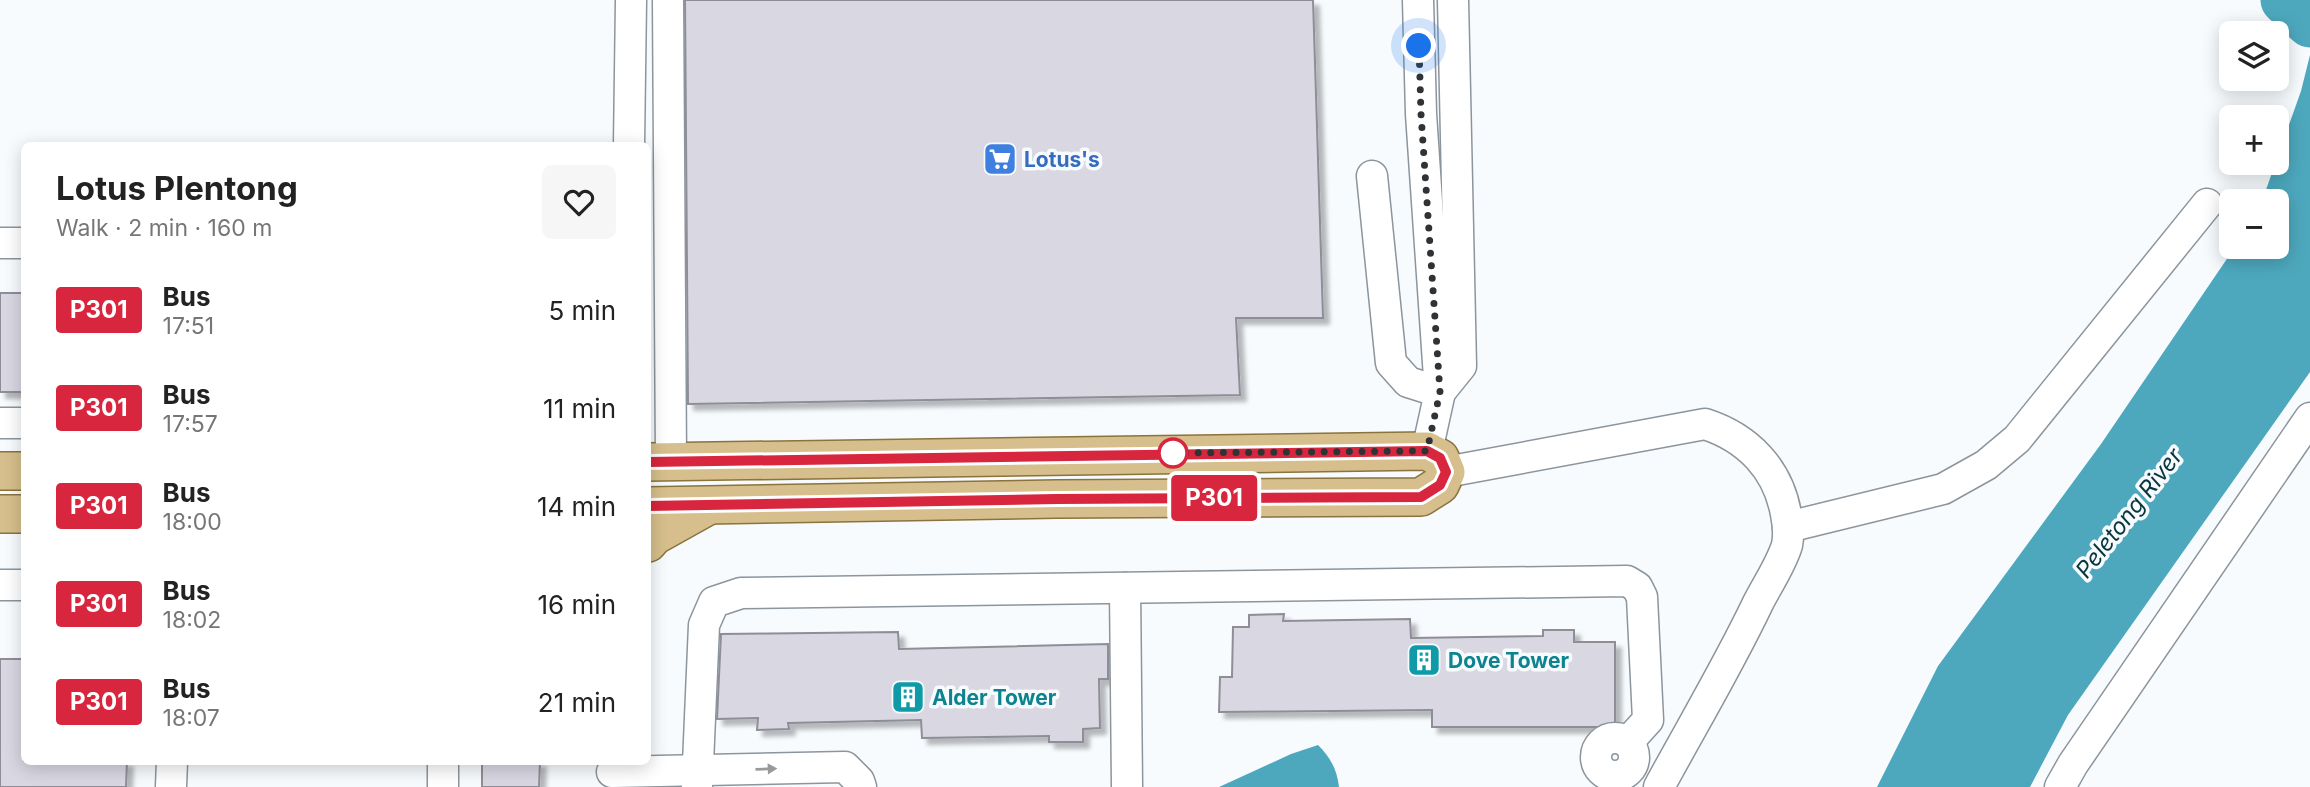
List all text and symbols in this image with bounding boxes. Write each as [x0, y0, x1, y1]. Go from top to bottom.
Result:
map controls [2219, 21, 2289, 259]
button: layers [2219, 21, 2289, 91]
your location [1401, 28, 1436, 63]
button: + [2219, 105, 2289, 175]
supermarket icon: Lotus's [981, 140, 1019, 178]
place label: Lotus's [1024, 147, 1100, 172]
button: heart [542, 165, 616, 239]
text: Lotus Plentong [56, 168, 298, 208]
button: − [2219, 189, 2289, 259]
text: Walk · 2 min · 160 m [56, 214, 272, 242]
text: Bus [163, 281, 211, 312]
text: P301 [70, 295, 128, 324]
text: 5 min [548, 295, 616, 326]
text: 17:51 [163, 312, 214, 340]
text: Bus [163, 379, 211, 410]
text: P301 [70, 393, 128, 422]
text: 11 min [543, 393, 616, 424]
text: 17:57 [163, 410, 218, 438]
unlabelled marker [1158, 438, 1188, 468]
water label: Peletong River [2070, 442, 2189, 583]
line badge: P301 [1165, 475, 1263, 521]
text: Bus [163, 477, 211, 508]
text: P301 [1185, 483, 1243, 512]
text: P301 [70, 491, 128, 520]
text: 14 min [537, 491, 616, 522]
text: 18:00 [163, 508, 222, 536]
text: Bus [163, 575, 211, 606]
text: P301 [70, 589, 128, 618]
text: 16 min [538, 589, 616, 620]
text: 18:02 [163, 606, 221, 634]
building icon: Dove Tower [1405, 641, 1443, 679]
place label: Dove Tower [1448, 648, 1569, 673]
text: Bus [163, 673, 211, 704]
building icon: Alder Tower [889, 678, 927, 716]
place label: Alder Tower [932, 685, 1057, 710]
text: P301 [70, 687, 128, 716]
text: 21 min [538, 687, 616, 718]
text: 18:07 [163, 704, 220, 732]
one-way arrow [755, 763, 777, 774]

